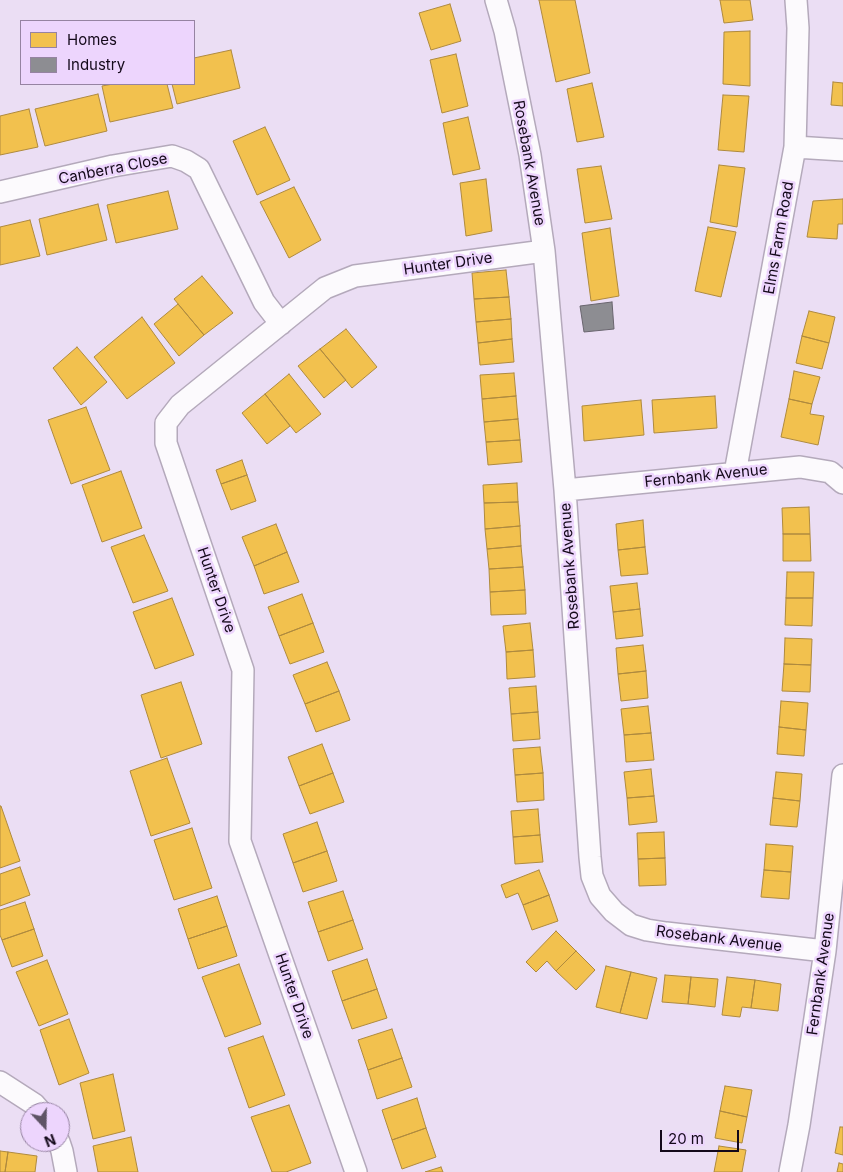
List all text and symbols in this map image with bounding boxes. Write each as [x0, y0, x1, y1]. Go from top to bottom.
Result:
legend [20, 20, 195, 85]
text: Homes [67, 30, 117, 49]
text: Industry [67, 55, 125, 74]
street label: Rosebank Avenue [509, 99, 549, 227]
street label: Canberra Close [57, 150, 169, 188]
street label: Elms Farm Road [760, 180, 798, 296]
street label: Hunter Drive [402, 249, 494, 279]
street label: Fernbank Avenue [644, 461, 768, 491]
street label: Rosebank Avenue [557, 502, 583, 630]
street label: Hunter Drive [193, 545, 239, 635]
street label: Fernbank Avenue [803, 912, 839, 1036]
street label: Rosebank Avenue [655, 922, 783, 956]
street label: Hunter Drive [271, 951, 317, 1041]
north arrow [20, 1102, 70, 1152]
scale bar [663, 1120, 742, 1152]
text: 20 m [668, 1129, 704, 1148]
text: N [42, 1131, 58, 1150]

